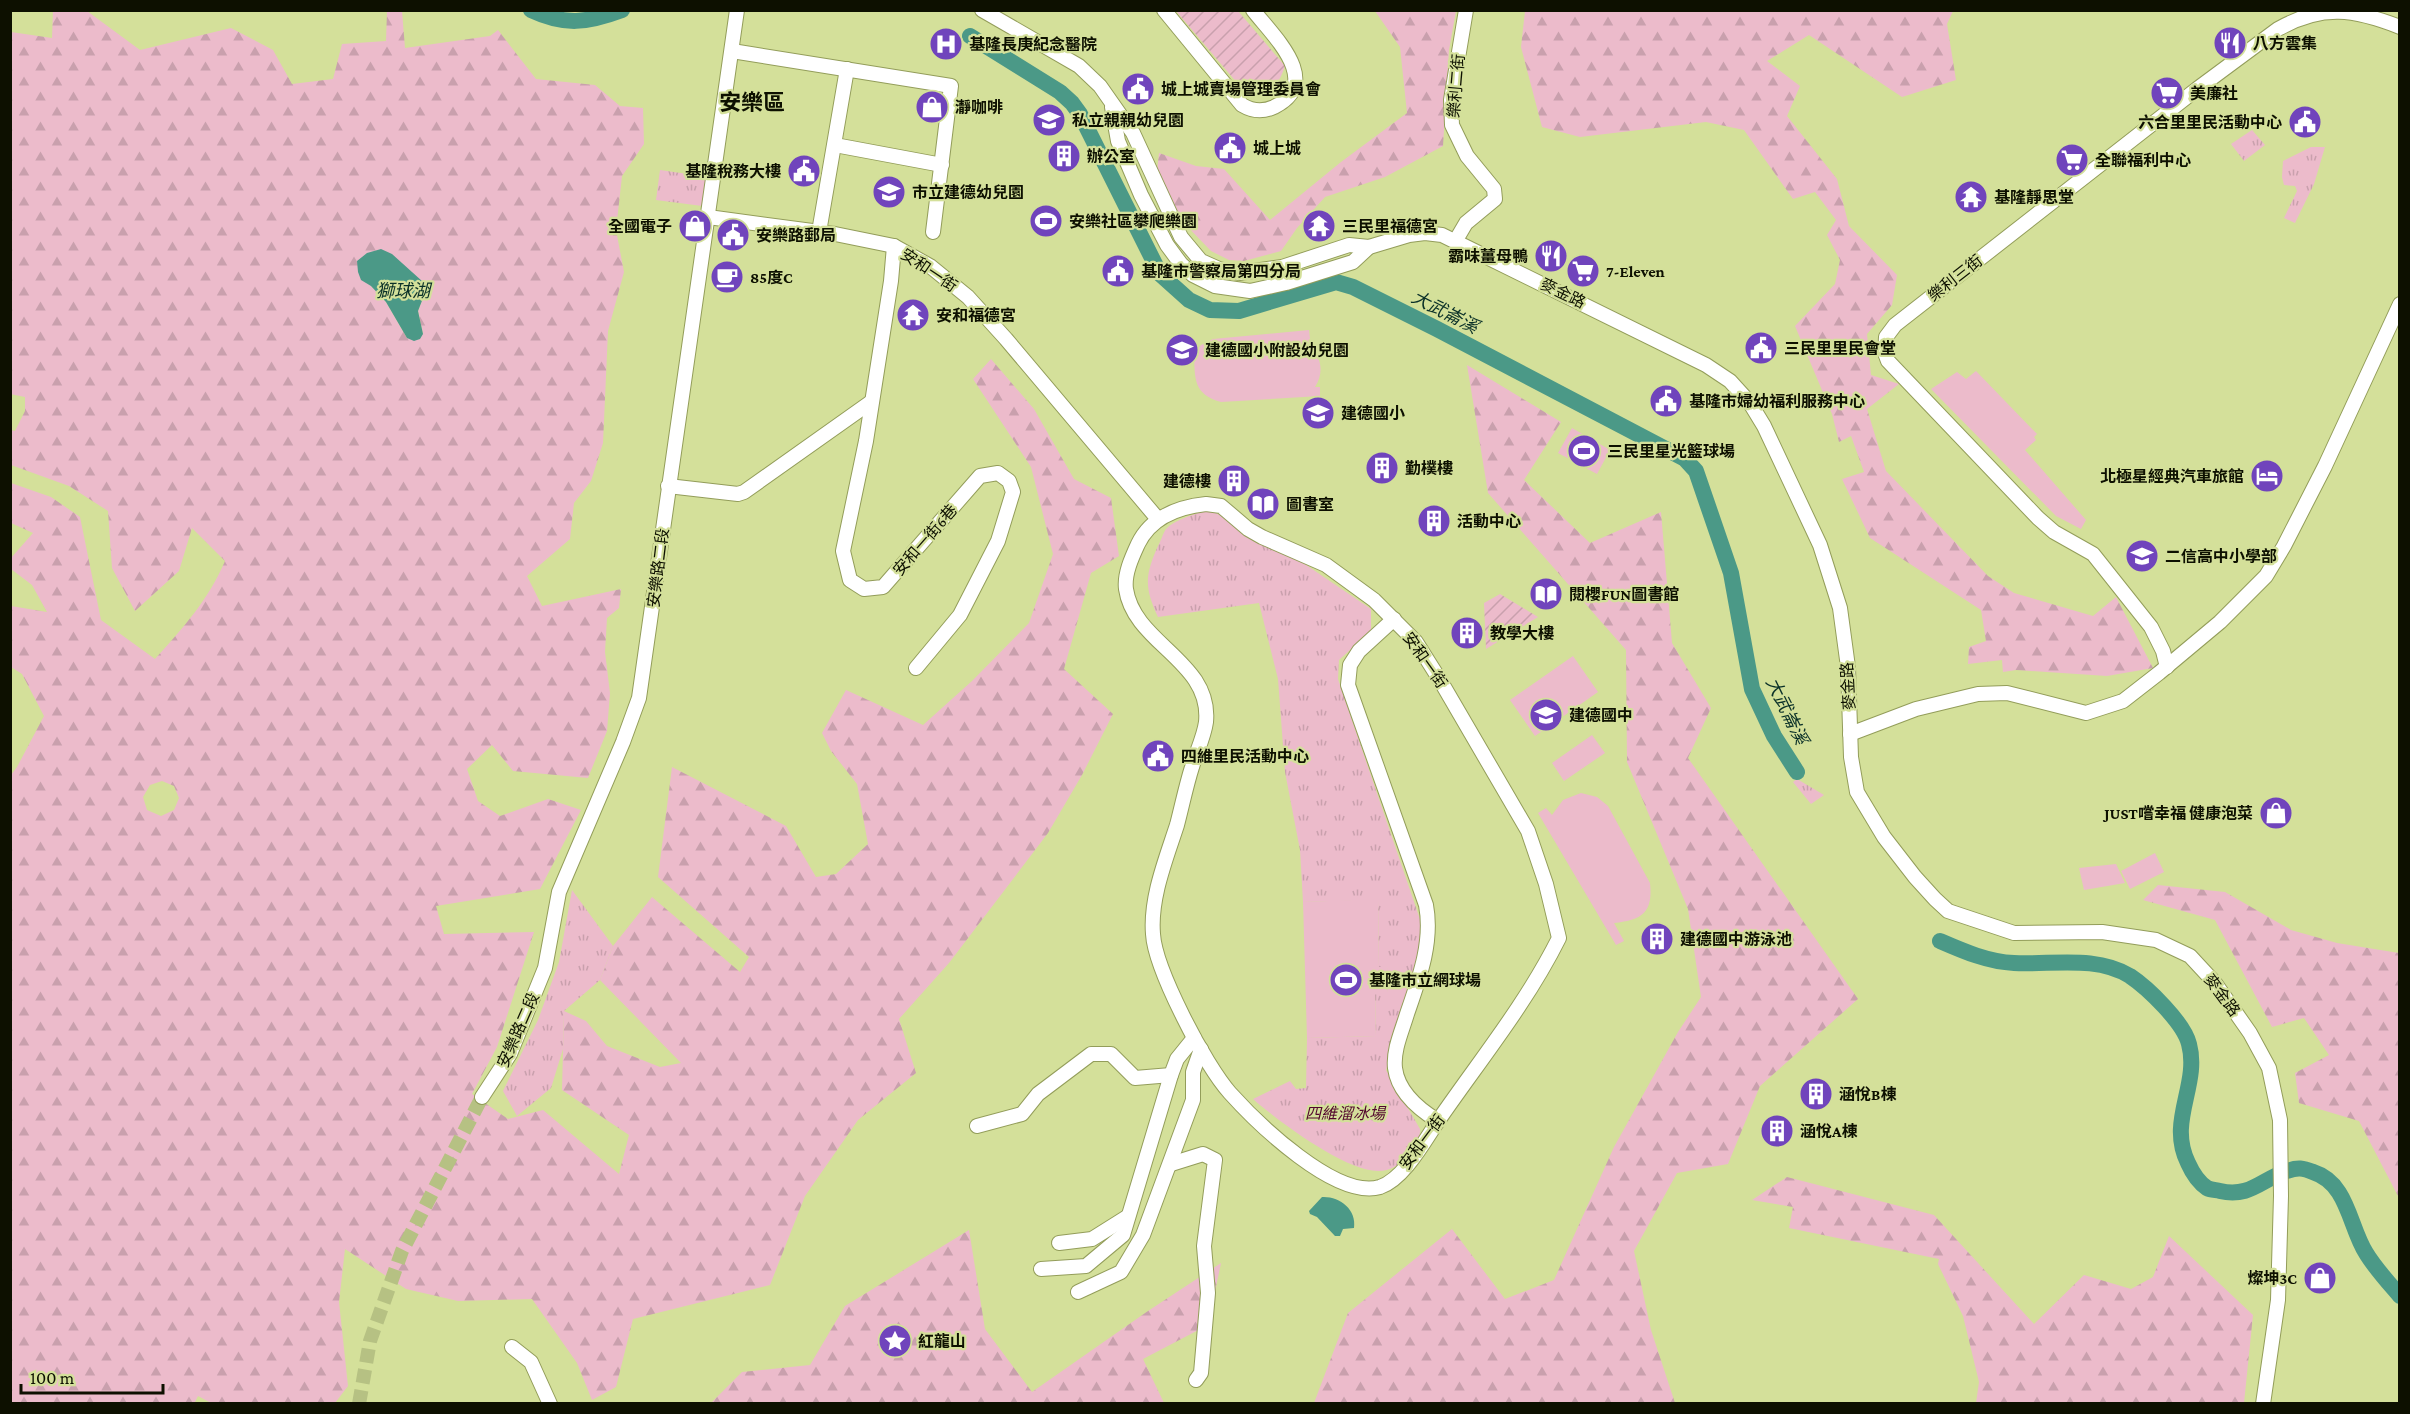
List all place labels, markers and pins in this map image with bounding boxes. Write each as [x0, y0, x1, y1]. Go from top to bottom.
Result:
restaurant icon: 八方雲集 [2212, 25, 2248, 61]
hospital icon: 基隆長庚紀念醫院 [928, 26, 964, 62]
place label: 八方雲集 [2253, 35, 2317, 52]
place label: 基隆長庚紀念醫院 [969, 36, 1097, 53]
public building icon: 城上城賣場管理委員會 [1120, 71, 1156, 107]
supermarket icon: 美廉社 [2149, 75, 2185, 111]
place label: 城上城賣場管理委員會 [1161, 80, 1321, 98]
place label: 美廉社 [2190, 84, 2238, 102]
shop icon: 瀞咖啡 [914, 89, 950, 125]
place label: 瀞咖啡 [955, 99, 1003, 116]
school or university icon: 私立親親幼兒園 [1031, 102, 1067, 138]
public building icon: 六合里里民活動中心 [2287, 104, 2323, 140]
place label: 私立親親幼兒園 [1072, 111, 1184, 129]
place label: 六合里里民活動中心 [2138, 114, 2282, 131]
public building icon: 城上城 [1212, 130, 1248, 166]
building icon: 辦公室 [1046, 138, 1082, 174]
place label: 城上城 [1253, 139, 1301, 157]
supermarket icon: 全聯福利中心 [2054, 142, 2090, 178]
place label: 辦公室 [1087, 148, 1135, 165]
place label: 全聯福利中心 [2095, 152, 2191, 169]
public building icon: 基隆稅務大樓 [786, 153, 822, 189]
place label: 基隆稅務大樓 [685, 163, 781, 180]
school or university icon: 市立建德幼兒園 [871, 174, 907, 210]
temple icon: 基隆靜思堂 [1953, 179, 1989, 215]
place label: 市立建德幼兒園 [912, 183, 1024, 201]
place label: 基隆靜思堂 [1994, 189, 2074, 206]
sports icon: 安樂社區攀爬樂園 [1028, 203, 1064, 239]
shop icon: 全國電子 [677, 208, 713, 244]
temple icon: 三民里福德宮 [1301, 208, 1337, 244]
place label: 安樂社區攀爬樂園 [1069, 212, 1197, 230]
public building icon: 安樂路郵局 [715, 217, 751, 253]
place label: 三民里福德宮 [1342, 217, 1438, 235]
place label: 全國電子 [608, 218, 672, 235]
place label: 安樂路郵局 [756, 227, 836, 244]
restaurant icon: 霸味薑母鴨 [1533, 238, 1569, 274]
place label: 霸味薑母鴨 [1448, 248, 1528, 265]
public building icon: 基隆市警察局第四分局 [1100, 253, 1136, 289]
supermarket icon: 7-Eleven [1565, 253, 1601, 289]
cafe icon: 85度C [709, 259, 745, 295]
place label: 基隆市警察局第四分局 [1141, 262, 1301, 280]
place label: 7-Eleven [1606, 263, 1665, 280]
place label: 85度C [750, 269, 793, 286]
temple icon: 安和福德宮 [895, 297, 931, 333]
place label: 安和福德宮 [936, 306, 1016, 324]
public building icon: 三民里里民會堂 [1743, 330, 1779, 366]
school or university icon: 建德國小附設幼兒園 [1164, 332, 1200, 368]
place label: 三民里里民會堂 [1784, 340, 1896, 357]
place label: 建德國小附設幼兒園 [1205, 341, 1349, 359]
public building icon: 基隆市婦幼福利服務中心 [1648, 383, 1684, 419]
place label: 基隆市婦幼福利服務中心 [1689, 392, 1865, 410]
school or university icon: 建德國小 [1300, 395, 1336, 431]
place label: 建德國小 [1341, 404, 1405, 422]
sports icon: 三民里星光籃球場 [1566, 433, 1602, 469]
place label: 三民里星光籃球場 [1607, 442, 1735, 460]
building icon: 勤樸樓 [1364, 450, 1400, 486]
hotel icon: 北極星經典汽車旅館 [2249, 458, 2285, 494]
place label: 勤樸樓 [1405, 460, 1453, 477]
building icon: 建德樓 [1216, 463, 1252, 499]
place label: 北極星經典汽車旅館 [2100, 468, 2244, 485]
place label: 建德樓 [1163, 472, 1211, 490]
library icon: 圖書室 [1245, 486, 1281, 522]
place label: 圖書室 [1286, 496, 1334, 513]
building icon: 活動中心 [1416, 503, 1452, 539]
place label: 活動中心 [1457, 513, 1521, 530]
school or university icon: 二信高中小學部 [2124, 538, 2160, 574]
place label: 二信高中小學部 [2165, 548, 2277, 565]
library icon: 閱櫻FUN圖書館 [1528, 576, 1564, 612]
place label: 閱櫻FUN圖書館 [1569, 586, 1679, 603]
building icon: 教學大樓 [1449, 615, 1485, 651]
place label: 教學大樓 [1490, 625, 1554, 642]
school or university icon: 建德國中 [1528, 697, 1564, 733]
place label: 建德國中 [1569, 706, 1633, 724]
public building icon: 四維里民活動中心 [1140, 738, 1176, 774]
place label: 四維里民活動中心 [1181, 748, 1309, 765]
shop icon: JUST嚐幸福 健康泡菜 [2258, 795, 2294, 831]
place label: JUST嚐幸福 健康泡菜 [2102, 805, 2253, 822]
building icon: 建德國中游泳池 [1639, 921, 1675, 957]
place label: 建德國中游泳池 [1680, 930, 1792, 948]
sports icon: 基隆市立網球場 [1328, 962, 1364, 998]
place label: 基隆市立網球場 [1369, 972, 1481, 989]
building icon: 涵悅B棟 [1798, 1076, 1834, 1112]
place label: 涵悅B棟 [1839, 1085, 1896, 1103]
building icon: 涵悅A棟 [1759, 1113, 1795, 1149]
place label: 涵悅A棟 [1800, 1122, 1858, 1140]
shop icon: 燦坤3C [2302, 1260, 2338, 1296]
place label: 燦坤3C [2247, 1270, 2297, 1287]
place icon: 紅龍山 [877, 1323, 913, 1359]
place label: 紅龍山 [918, 1332, 966, 1350]

